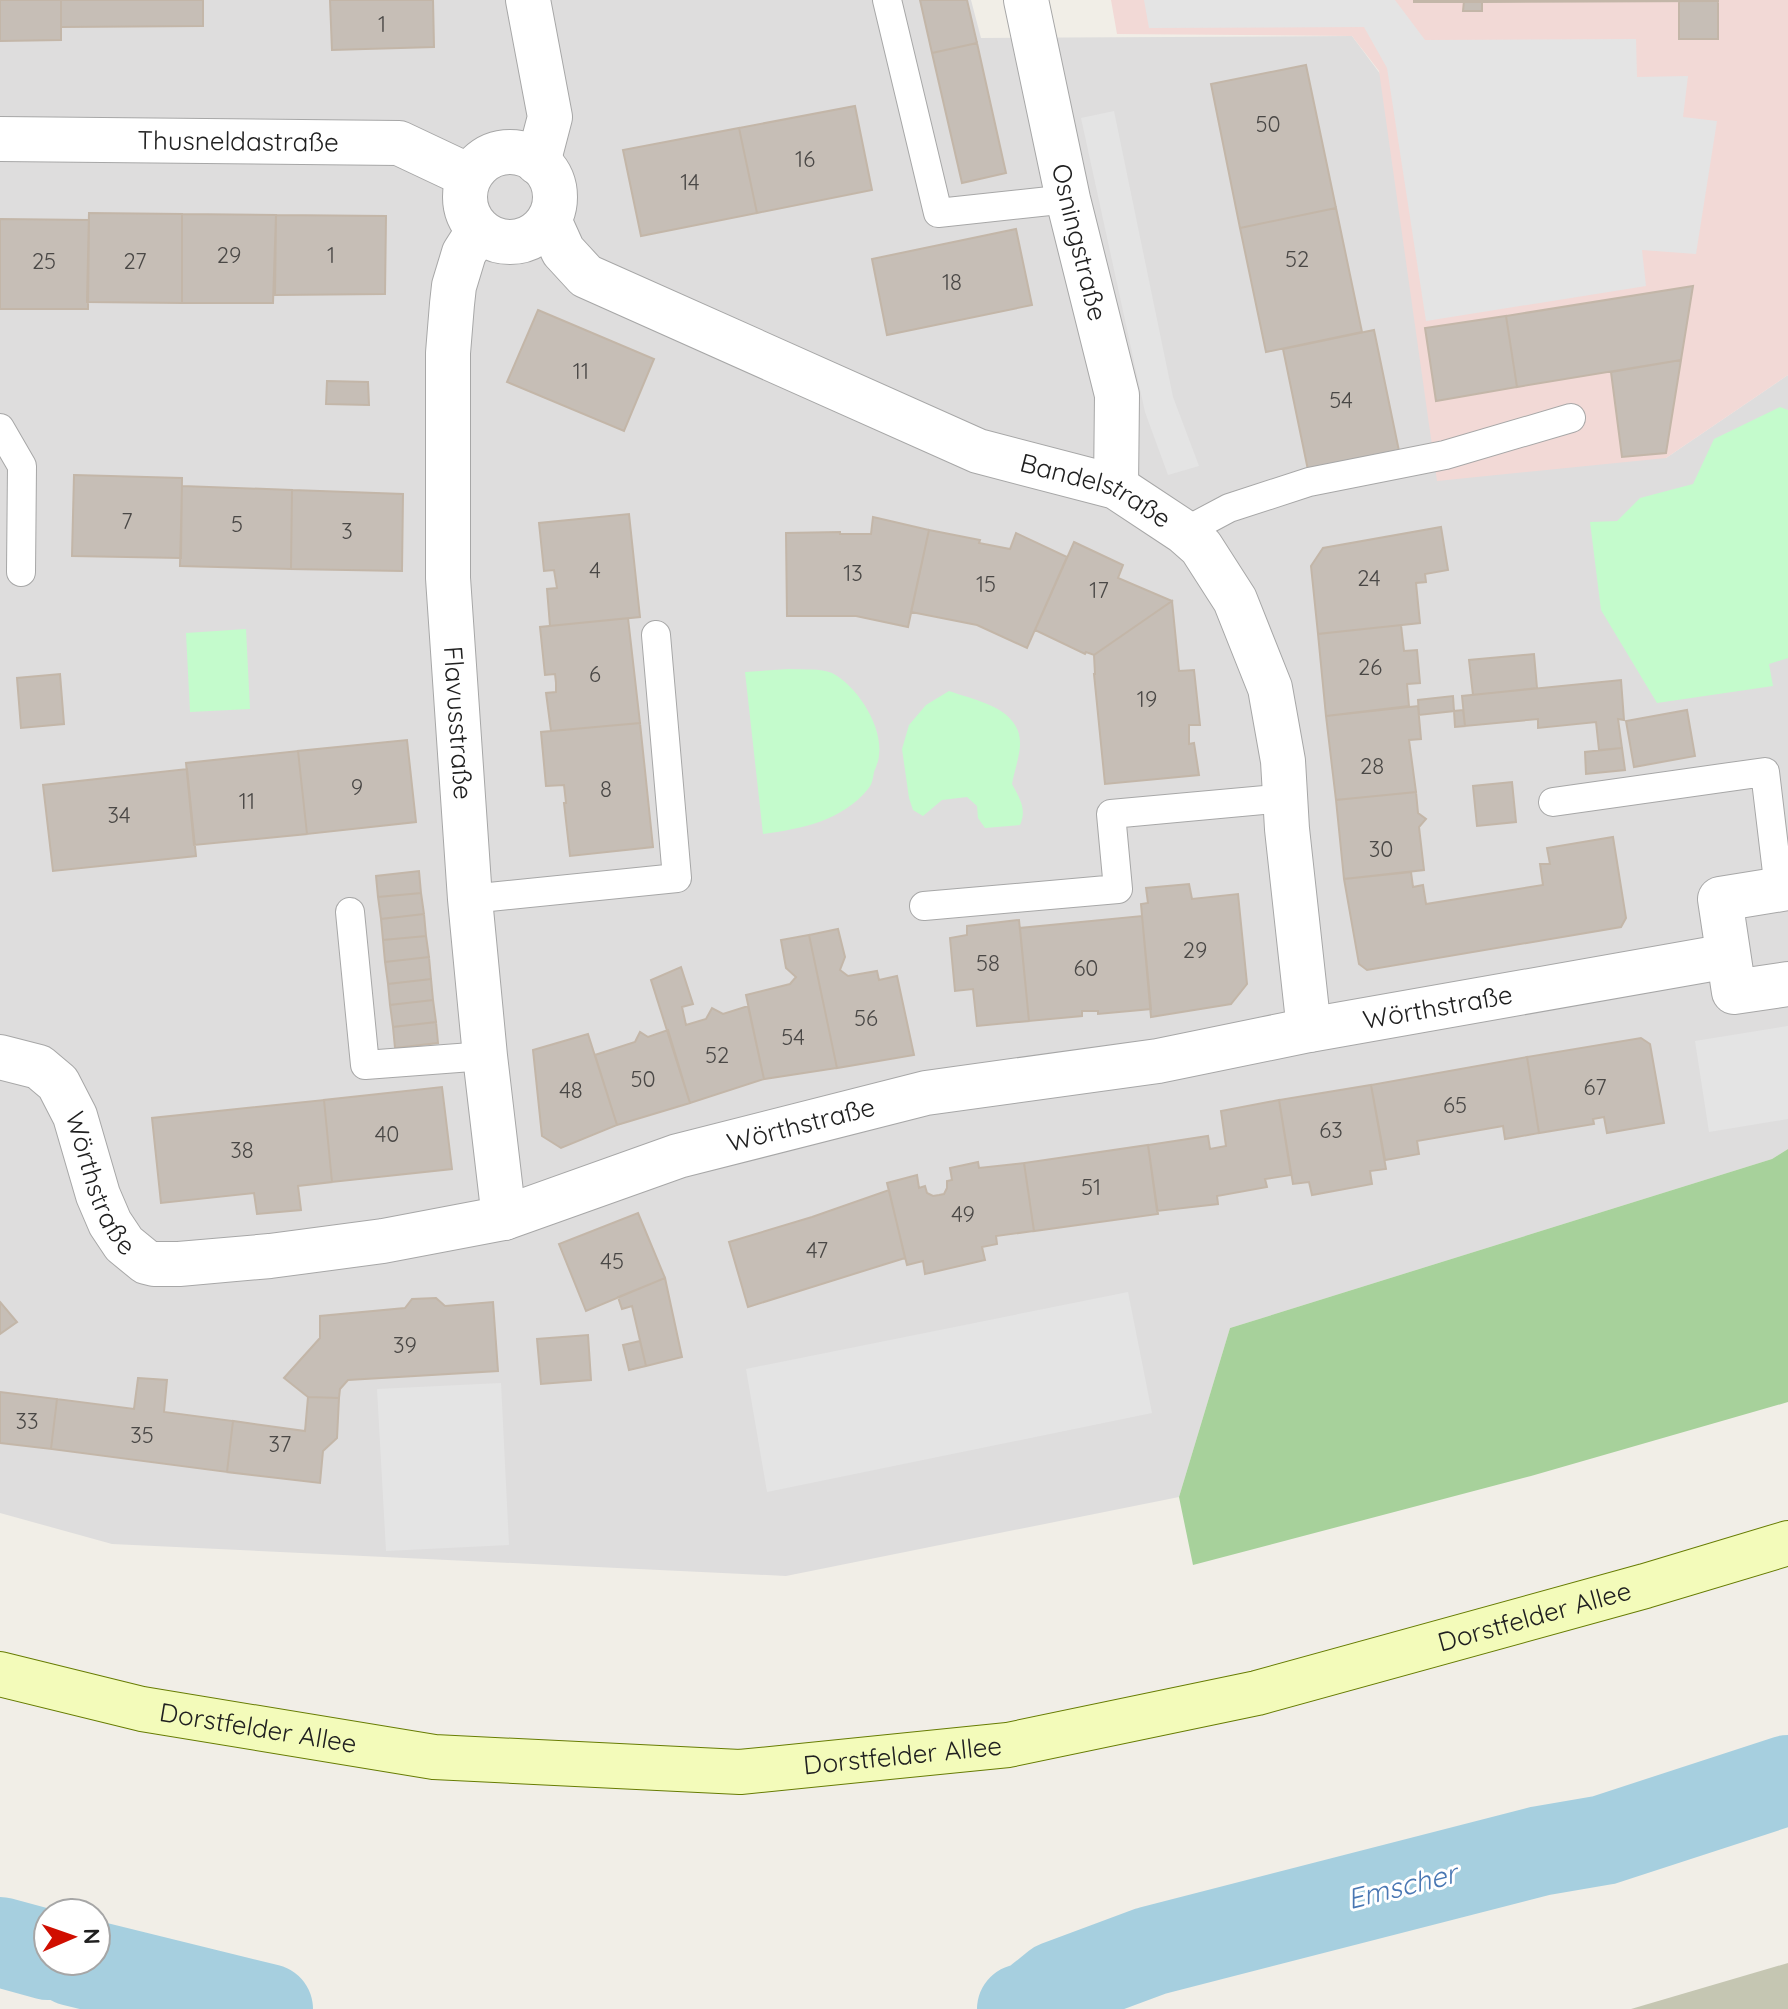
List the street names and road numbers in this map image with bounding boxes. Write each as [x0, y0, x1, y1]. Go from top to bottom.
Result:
street label: Thusneldastraße [137, 123, 339, 158]
street label: Osningstraße [1045, 161, 1115, 324]
street label: Bandelstraße [1017, 446, 1178, 535]
street label: Flavusstraße [437, 645, 480, 801]
street label: Wörthstraße [1360, 977, 1515, 1036]
street label: Wörthstraße [723, 1090, 878, 1159]
street label: Wörthstraße [59, 1107, 142, 1262]
street label: Dorstfelder Allee [1434, 1574, 1635, 1658]
street label: Dorstfelder Allee [157, 1695, 359, 1760]
street label: Dorstfelder Allee [802, 1729, 1003, 1782]

